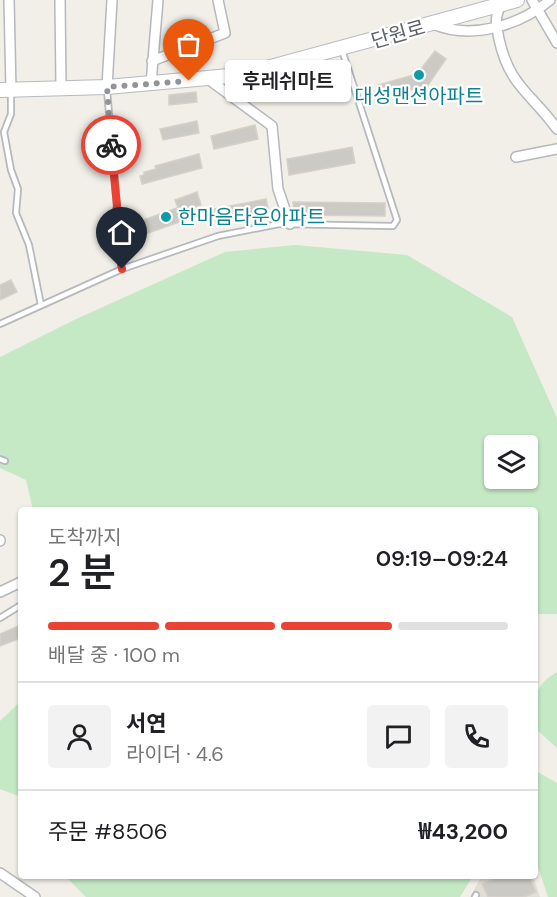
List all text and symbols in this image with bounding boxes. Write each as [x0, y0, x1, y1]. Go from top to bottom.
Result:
street label: 단원로 [368, 14, 428, 54]
pin [163, 19, 214, 81]
icon: bag [172, 28, 205, 61]
callout: 후레쉬마트 [225, 60, 351, 102]
text: 후레쉬마트 [242, 68, 334, 94]
marker: 대성맨션아파트 [412, 68, 426, 82]
place label: 대성맨션아파트 [355, 83, 483, 109]
courier [81, 115, 141, 175]
icon: bike [95, 129, 128, 162]
place label: 한마음타운아파트 [178, 204, 325, 230]
pin [96, 207, 147, 269]
marker: 한마음타운아파트 [159, 210, 173, 224]
icon: home [105, 216, 138, 249]
map controls [484, 435, 538, 489]
button: layers [484, 435, 538, 489]
text: 도착까지 [48, 524, 122, 550]
text: 09:19–09:24 [376, 544, 508, 573]
text: 2 분 [48, 547, 116, 598]
text: 배달 중 · 100 m [48, 642, 180, 668]
button: person [48, 705, 111, 768]
button: chat [367, 705, 430, 768]
button: phone [445, 705, 508, 768]
text: 서연 [126, 709, 166, 738]
text: 라이더 · 4.6 [126, 741, 224, 767]
text: 주문 #8506 [48, 817, 168, 846]
text: ₩43,200 [418, 817, 508, 846]

